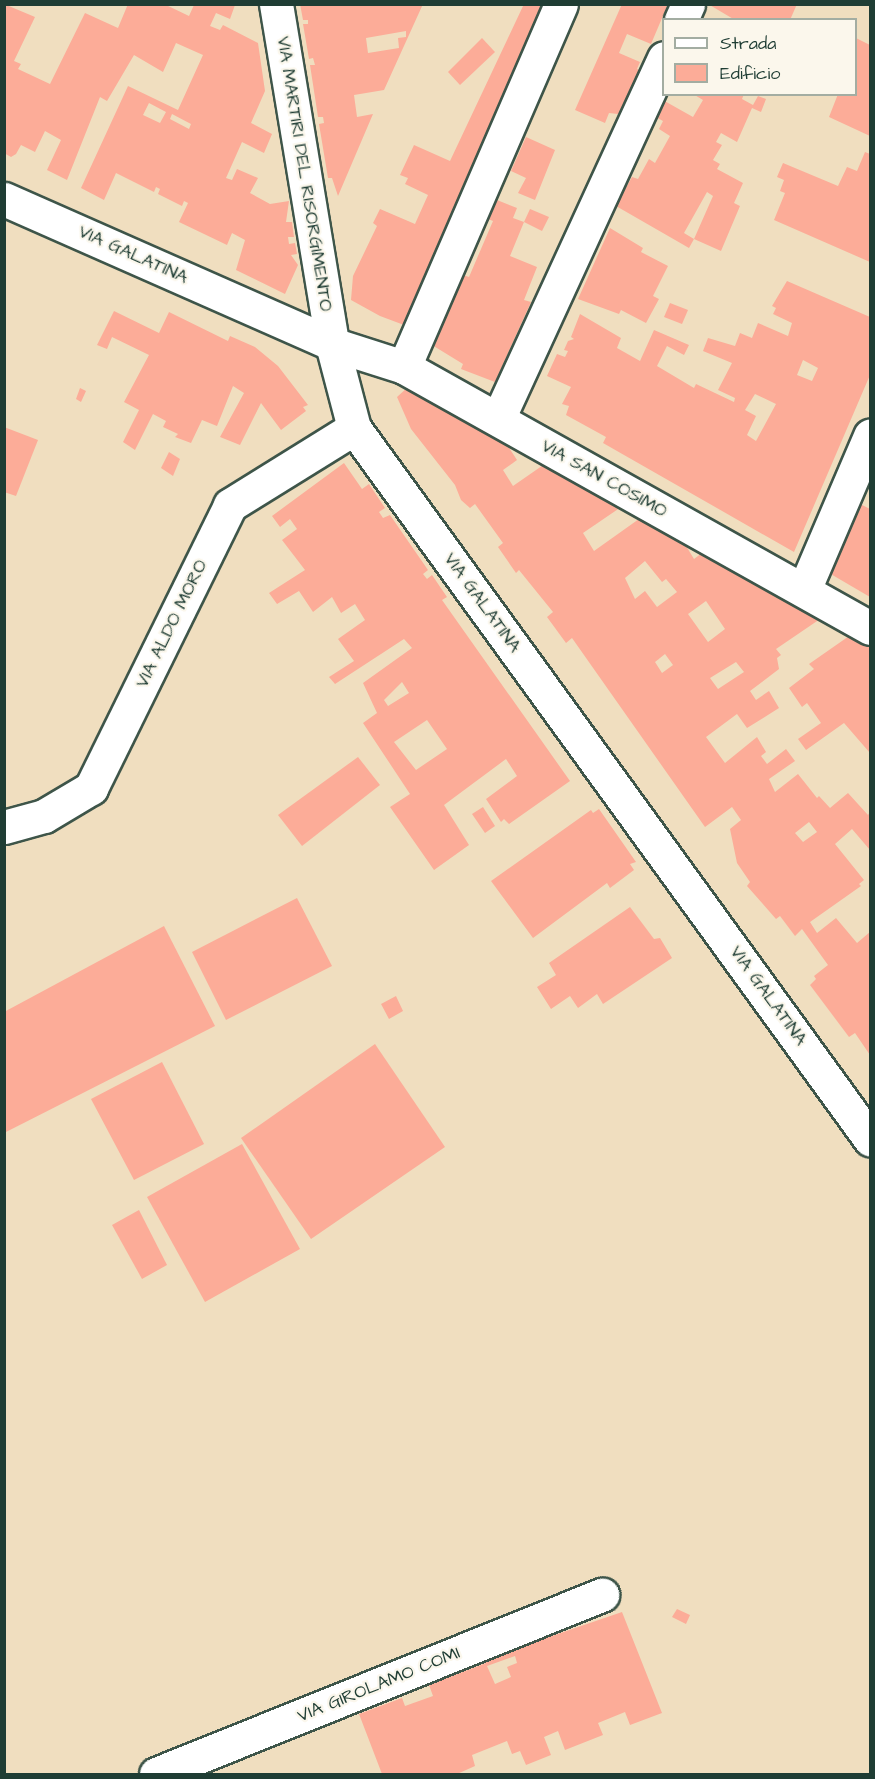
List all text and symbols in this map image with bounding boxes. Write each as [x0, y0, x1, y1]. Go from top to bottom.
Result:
legend [662, 18, 857, 96]
text: Strada [720, 31, 776, 56]
street label: VIA MARTIRI DEL RISORGIMENTO [272, 35, 336, 313]
text: Edificio [720, 61, 780, 86]
street label: VIA GALATINA [75, 221, 191, 289]
street label: VIA SAN COSIMO [537, 436, 671, 522]
street label: VIA GALATINA [439, 549, 525, 657]
street label: VIA ALDO MORO [132, 557, 212, 691]
street label: VIA GALATINA [725, 942, 811, 1050]
street label: VIA GIROLAMO COMI [295, 1643, 463, 1727]

